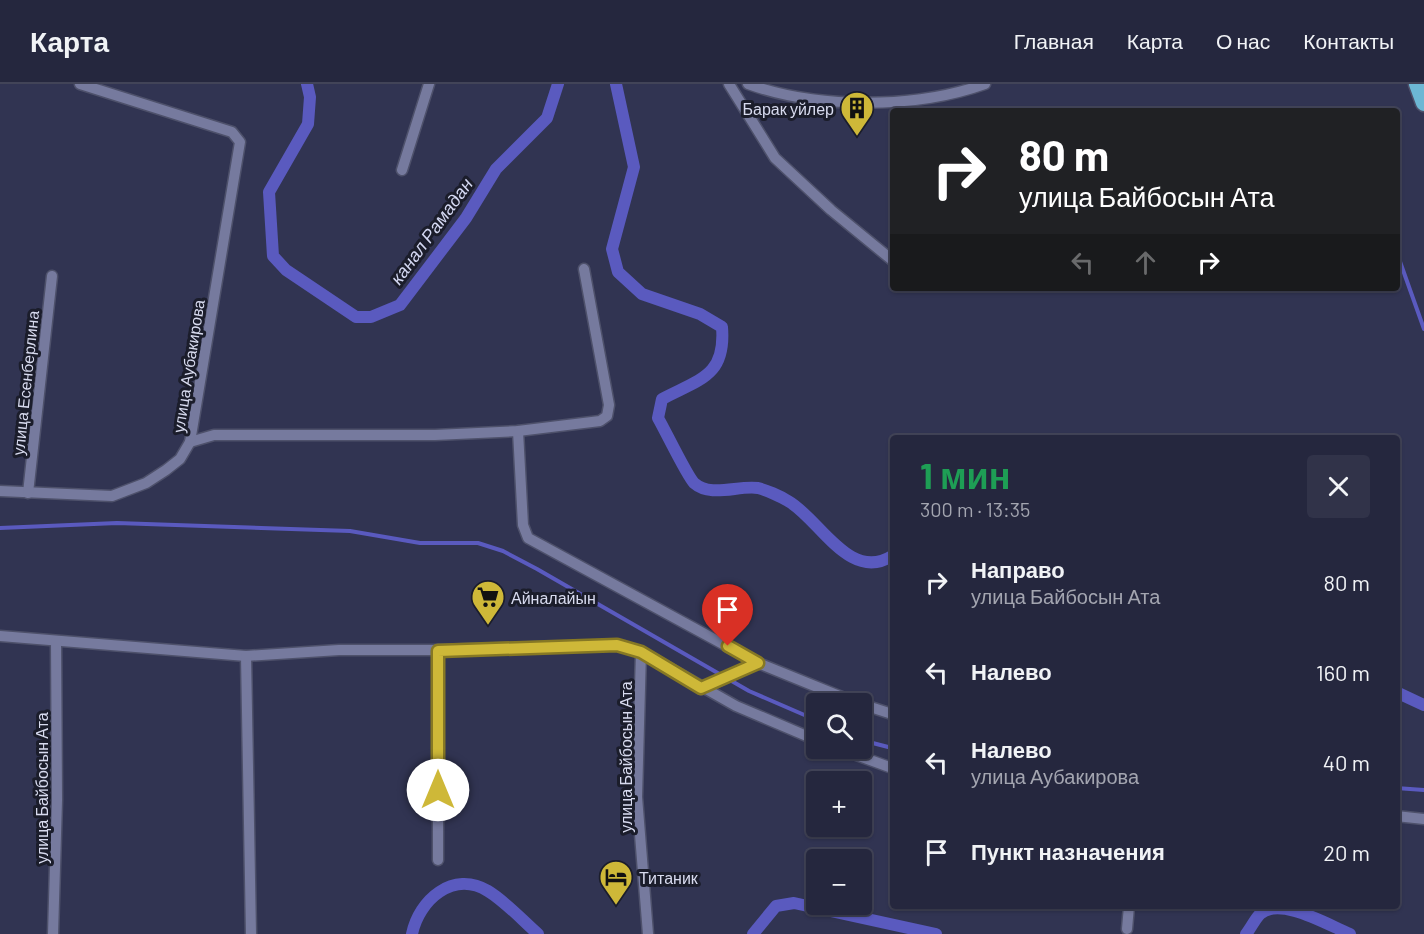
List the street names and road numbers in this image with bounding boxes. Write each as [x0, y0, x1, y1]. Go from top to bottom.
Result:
street label: улица Аубакирова [168, 298, 208, 434]
street label: улица Есенберлина [8, 309, 42, 456]
street label: улица Байбосын Ата [616, 681, 635, 833]
street label: улица Байбосын Ата [32, 712, 51, 864]

